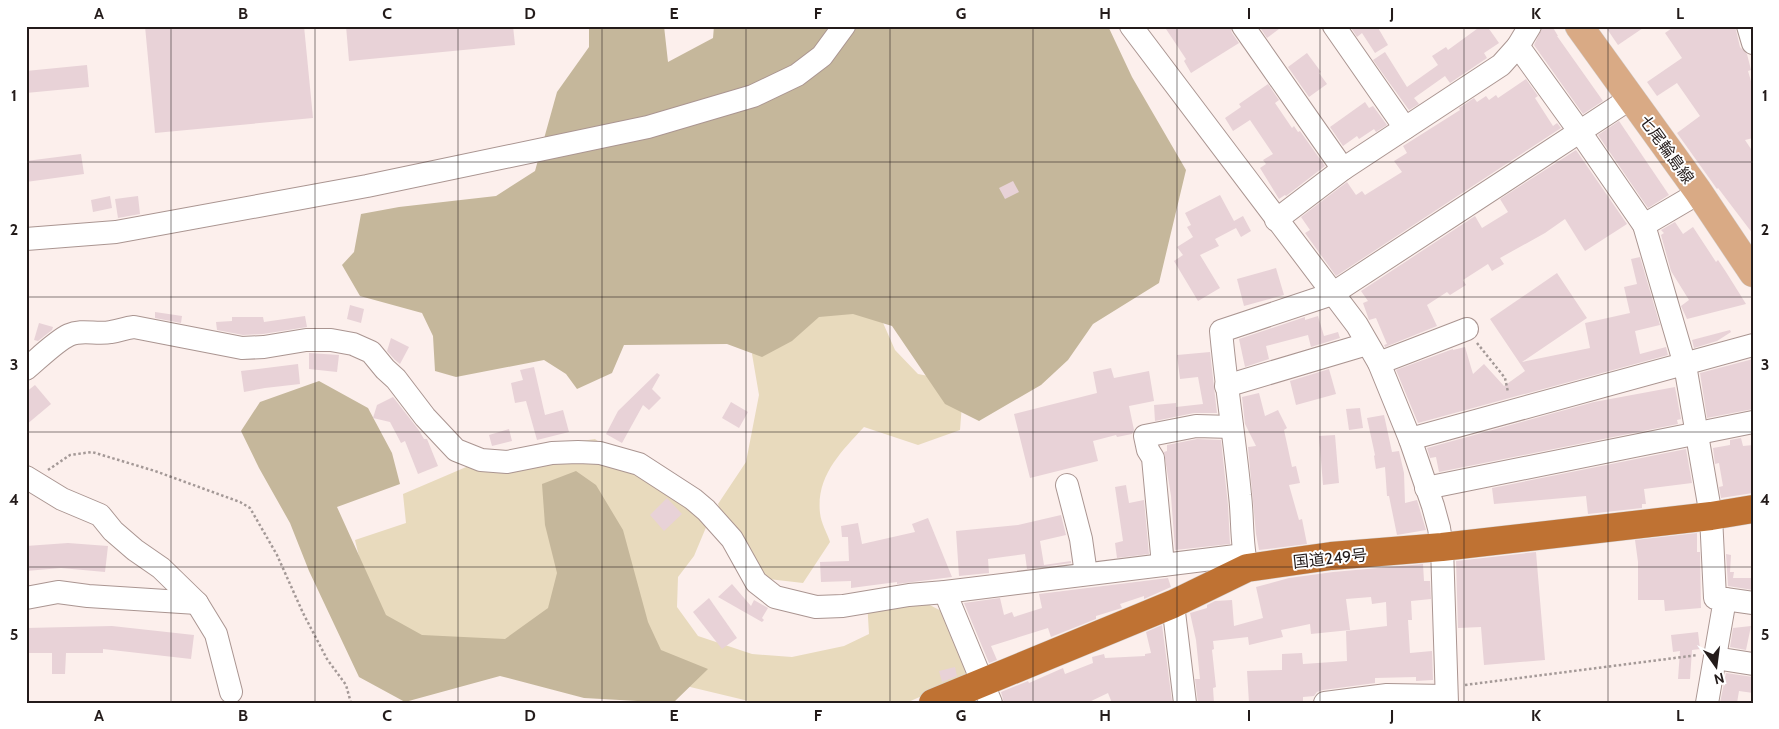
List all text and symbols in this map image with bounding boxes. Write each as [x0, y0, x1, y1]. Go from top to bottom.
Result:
text: A [94, 4, 104, 23]
text: B [238, 4, 248, 23]
text: C [382, 4, 392, 23]
text: D [524, 4, 536, 23]
text: E [669, 4, 679, 23]
text: F [814, 4, 823, 23]
text: G [956, 4, 966, 23]
text: H [1099, 4, 1111, 23]
text: I [1247, 4, 1251, 23]
text: J [1389, 4, 1394, 23]
text: K [1531, 4, 1541, 23]
text: L [1676, 4, 1684, 23]
text: 1 [11, 86, 17, 105]
text: 1 [1762, 86, 1768, 105]
street label: 七尾輪島線 [1635, 111, 1698, 187]
text: 2 [10, 220, 18, 239]
text: 2 [1761, 220, 1769, 239]
text: 3 [10, 355, 18, 374]
text: 3 [1761, 355, 1769, 374]
text: 4 [9, 490, 19, 509]
text: 4 [1760, 490, 1770, 509]
street label: 国道249号 [1292, 545, 1368, 572]
text: 5 [10, 625, 18, 644]
text: 5 [1761, 625, 1769, 644]
north arrow [1692, 642, 1742, 692]
text: N [1712, 669, 1726, 689]
text: A [94, 706, 104, 725]
text: B [238, 706, 248, 725]
text: C [382, 706, 392, 725]
text: D [524, 706, 536, 725]
text: E [669, 706, 679, 725]
text: F [814, 706, 823, 725]
text: G [956, 706, 966, 725]
text: H [1099, 706, 1111, 725]
text: I [1247, 706, 1251, 725]
text: J [1389, 706, 1394, 725]
text: K [1531, 706, 1541, 725]
text: L [1676, 706, 1684, 725]

